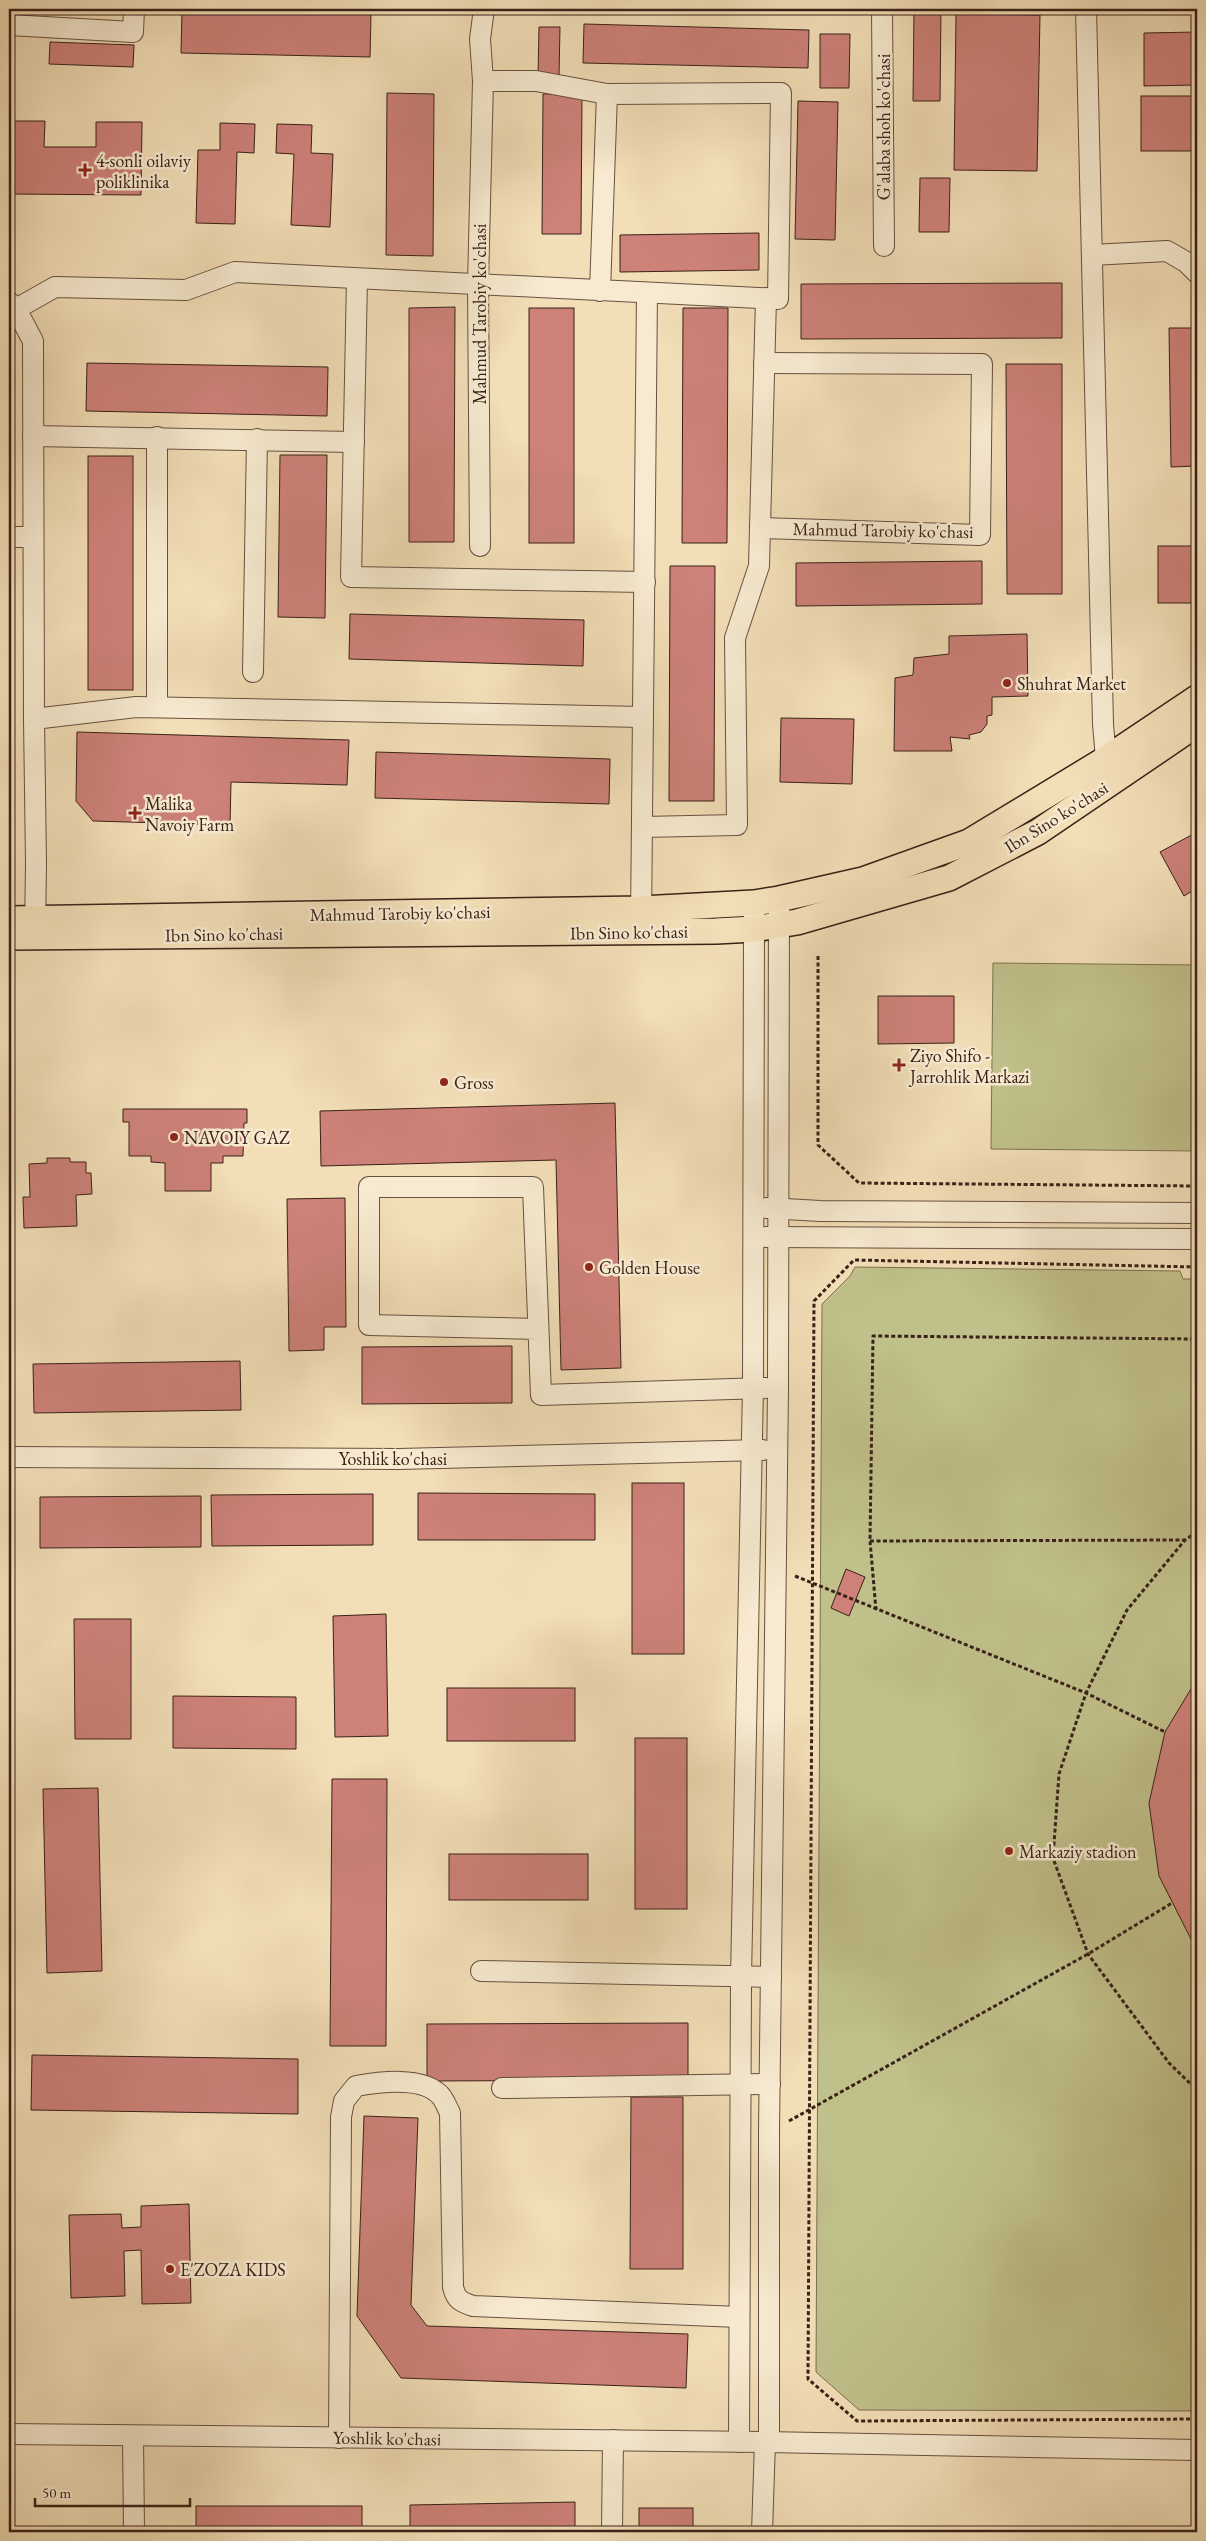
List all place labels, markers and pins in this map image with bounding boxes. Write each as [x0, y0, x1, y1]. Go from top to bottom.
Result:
place label: 4-sonli oilaviy poliklinika [96, 149, 191, 193]
marker: 4-sonli oilaviy poliklinika [78, 163, 92, 177]
place label: Shuhrat Market [1017, 672, 1126, 695]
marker: Shuhrat Market [1001, 677, 1013, 689]
place label: Malika Navoiy Farm [145, 792, 234, 836]
marker: Malika Navoiy Farm [129, 807, 141, 819]
place label: Ziyo Shifo - Jarrohlik Markazi [908, 1044, 1030, 1088]
marker: Ziyo Shifo - Jarrohlik Markazi [892, 1058, 906, 1072]
place label: Gross [454, 1071, 494, 1094]
marker: Gross [438, 1076, 450, 1088]
place label: NAVOIY GAZ [184, 1126, 290, 1149]
marker: NAVOIY GAZ [168, 1131, 180, 1143]
place label: Golden House [599, 1256, 700, 1279]
marker: Golden House [583, 1261, 595, 1273]
place label: Markaziy stadion [1019, 1840, 1137, 1863]
marker: Markaziy stadion [1003, 1845, 1015, 1857]
place label: E'ZOZA KIDS [180, 2258, 286, 2281]
marker: E'ZOZA KIDS [164, 2263, 176, 2275]

